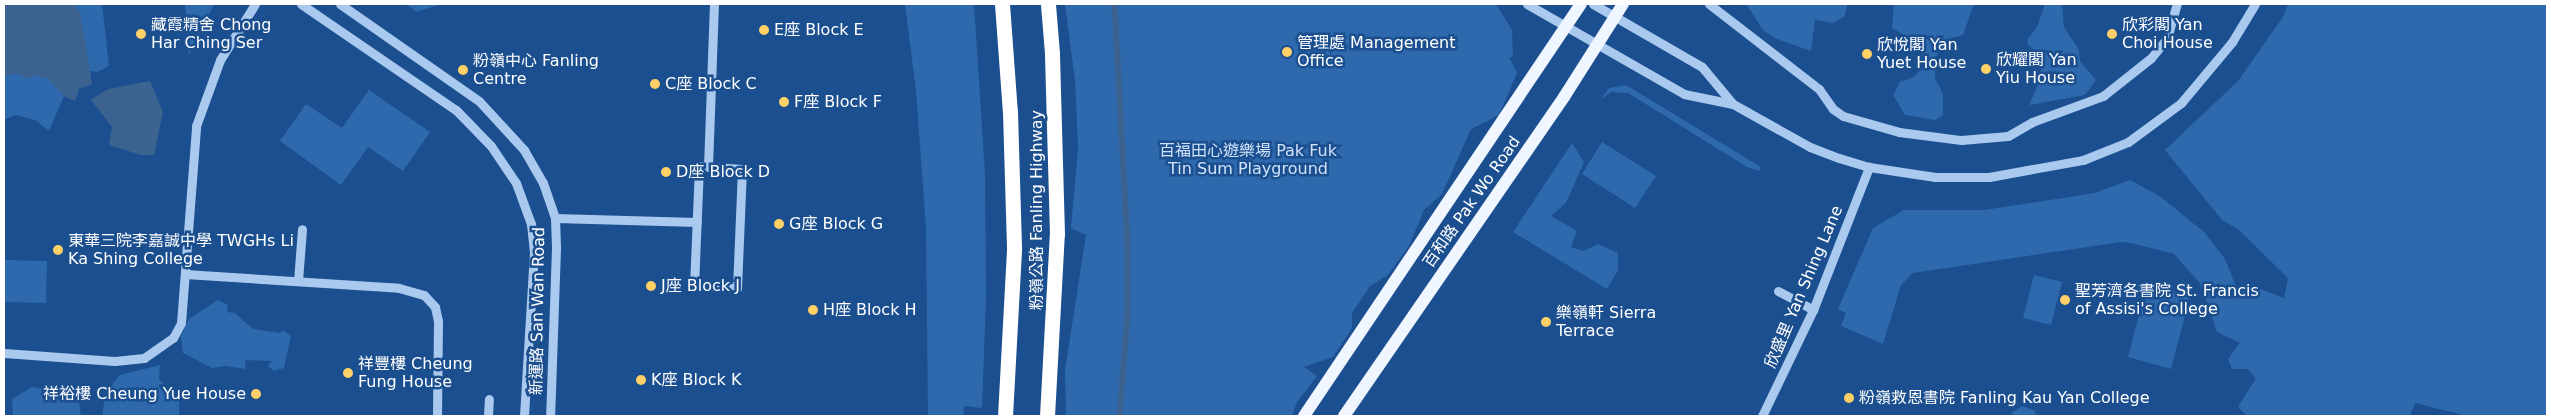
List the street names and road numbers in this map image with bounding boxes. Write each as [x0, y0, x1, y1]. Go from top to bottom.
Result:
street label: 粉嶺公路 Fanling Highway [1027, 110, 1047, 310]
street label: 百和路 Pak Wo Road [1419, 133, 1525, 271]
street label: 欣盛里 Yan Shing Lane [1761, 203, 1847, 371]
street label: 新運路 San Wan Road [527, 227, 549, 395]

